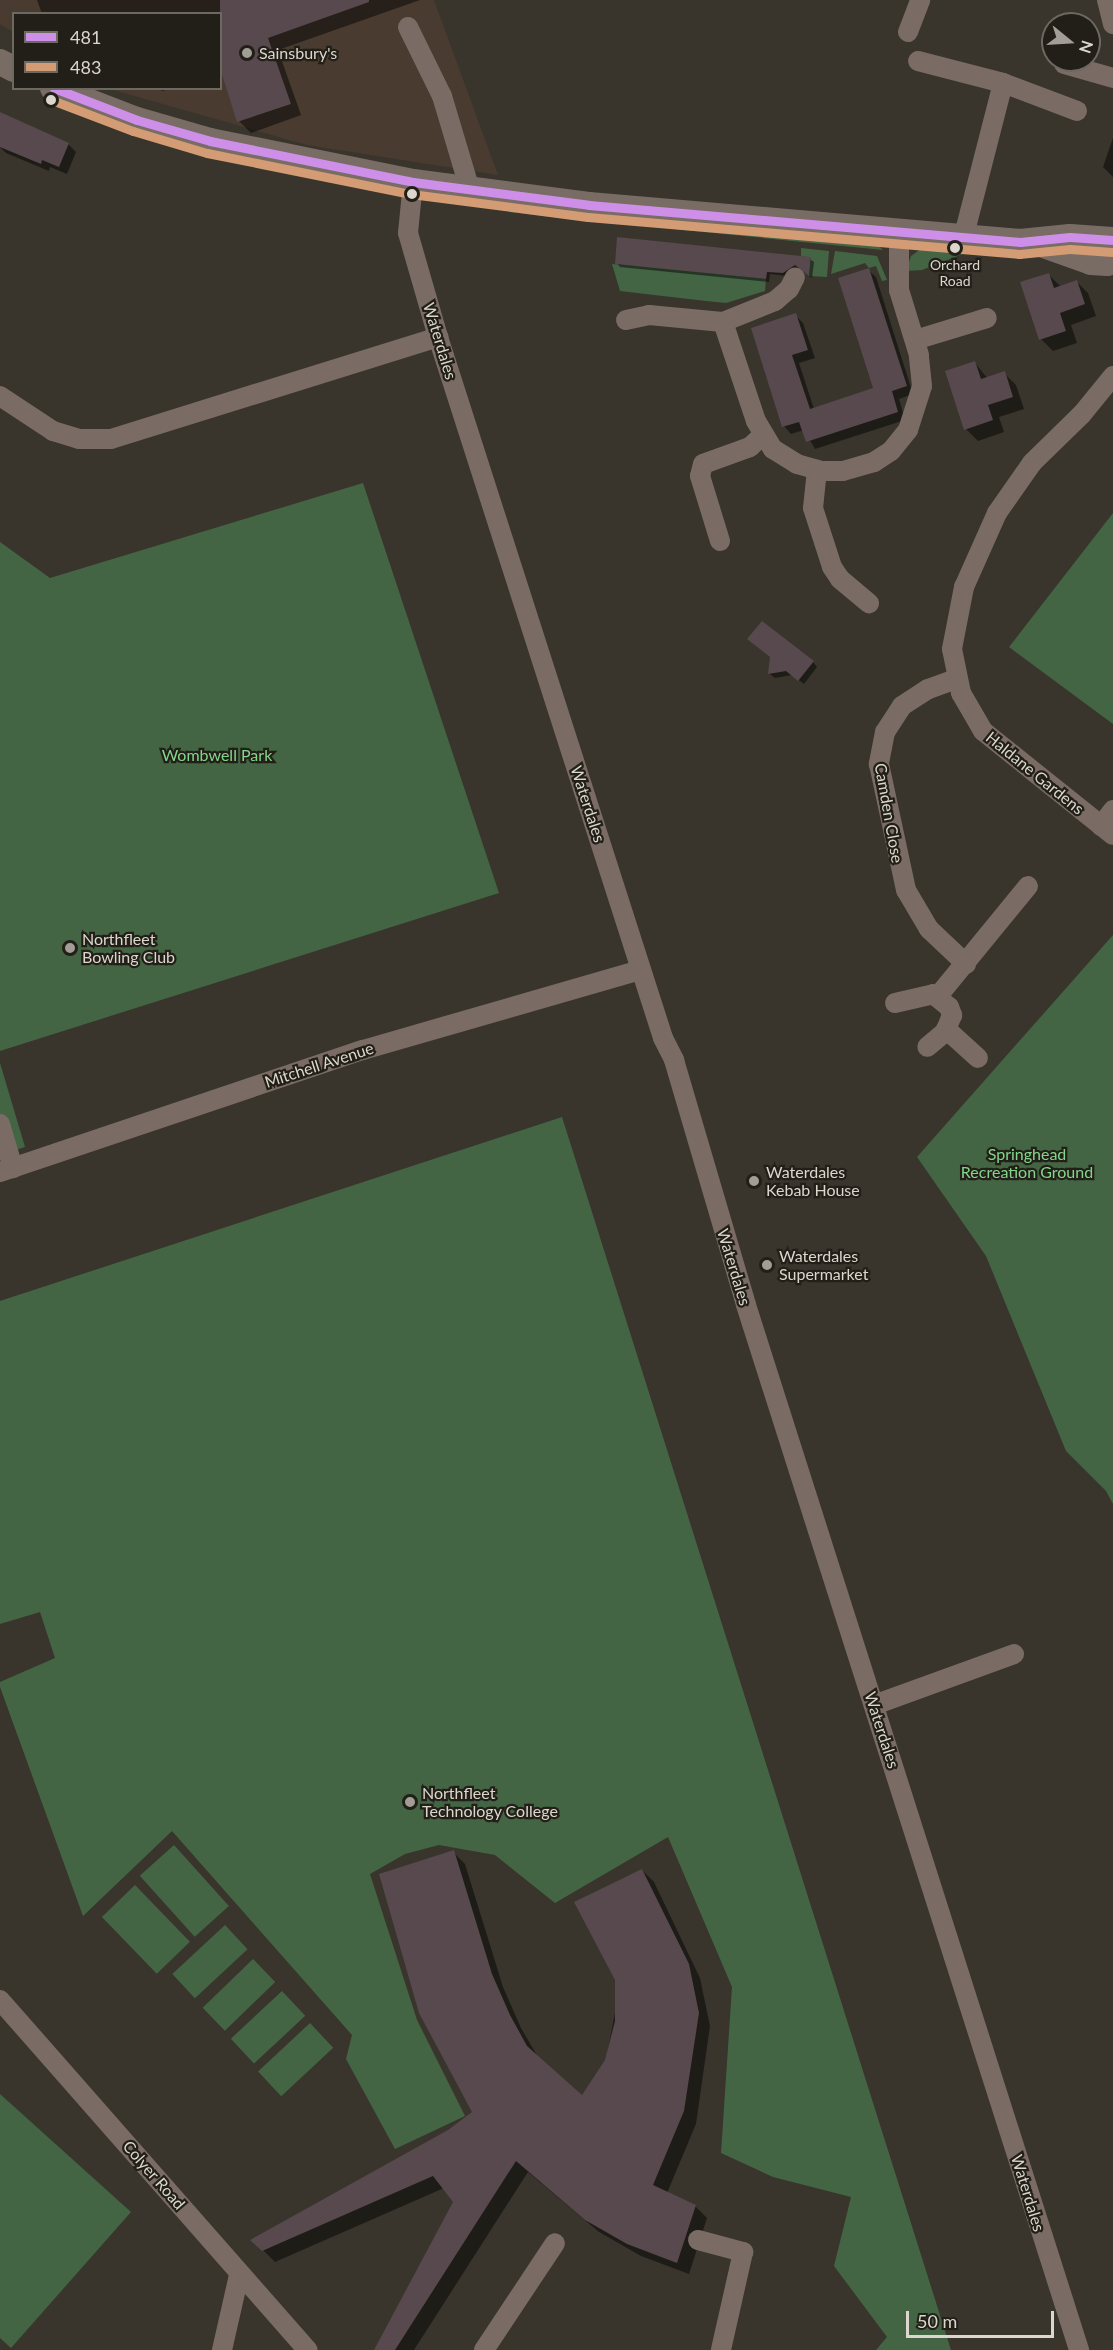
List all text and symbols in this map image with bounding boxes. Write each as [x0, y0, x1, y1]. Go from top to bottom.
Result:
legend [12, 12, 222, 90]
north arrow [1041, 12, 1101, 72]
text: 481 [70, 26, 101, 48]
text: N [1076, 38, 1098, 56]
place label: Sainsbury's [259, 43, 337, 63]
marker: Sainsbury's [240, 46, 254, 60]
text: 483 [70, 56, 101, 78]
unlabelled marker [45, 94, 57, 106]
unlabelled marker [406, 188, 418, 200]
marker: Orchard Road [949, 242, 961, 254]
place label: Orchard Road [930, 257, 980, 290]
street label: Waterdales [419, 300, 461, 382]
street label: Haldane Gardens [982, 728, 1088, 818]
park label: Wombwell Park [162, 745, 272, 765]
street label: Camden Close [871, 762, 907, 864]
street label: Waterdales [567, 763, 609, 845]
place label: Northfleet Bowling Club [82, 929, 175, 967]
marker: Northfleet Bowling Club [63, 941, 77, 955]
street label: Mitchell Avenue [262, 1038, 376, 1092]
park label: Springhead Recreation Ground [961, 1144, 1093, 1182]
place label: Waterdales Kebab House [766, 1162, 860, 1200]
marker: Waterdales Kebab House [747, 1174, 761, 1188]
street label: Waterdales [713, 1226, 755, 1308]
place label: Waterdales Supermarket [779, 1246, 868, 1284]
marker: Waterdales Supermarket [760, 1258, 774, 1272]
street label: Waterdales [861, 1689, 903, 1771]
place label: Northfleet Technology College [422, 1783, 558, 1821]
marker: Northfleet Technology College [403, 1795, 417, 1809]
street label: Colyer Road [119, 2137, 189, 2213]
street label: Waterdales [1007, 2152, 1049, 2234]
scale bar [909, 2299, 1058, 2337]
text: 50 m [917, 2310, 957, 2332]

